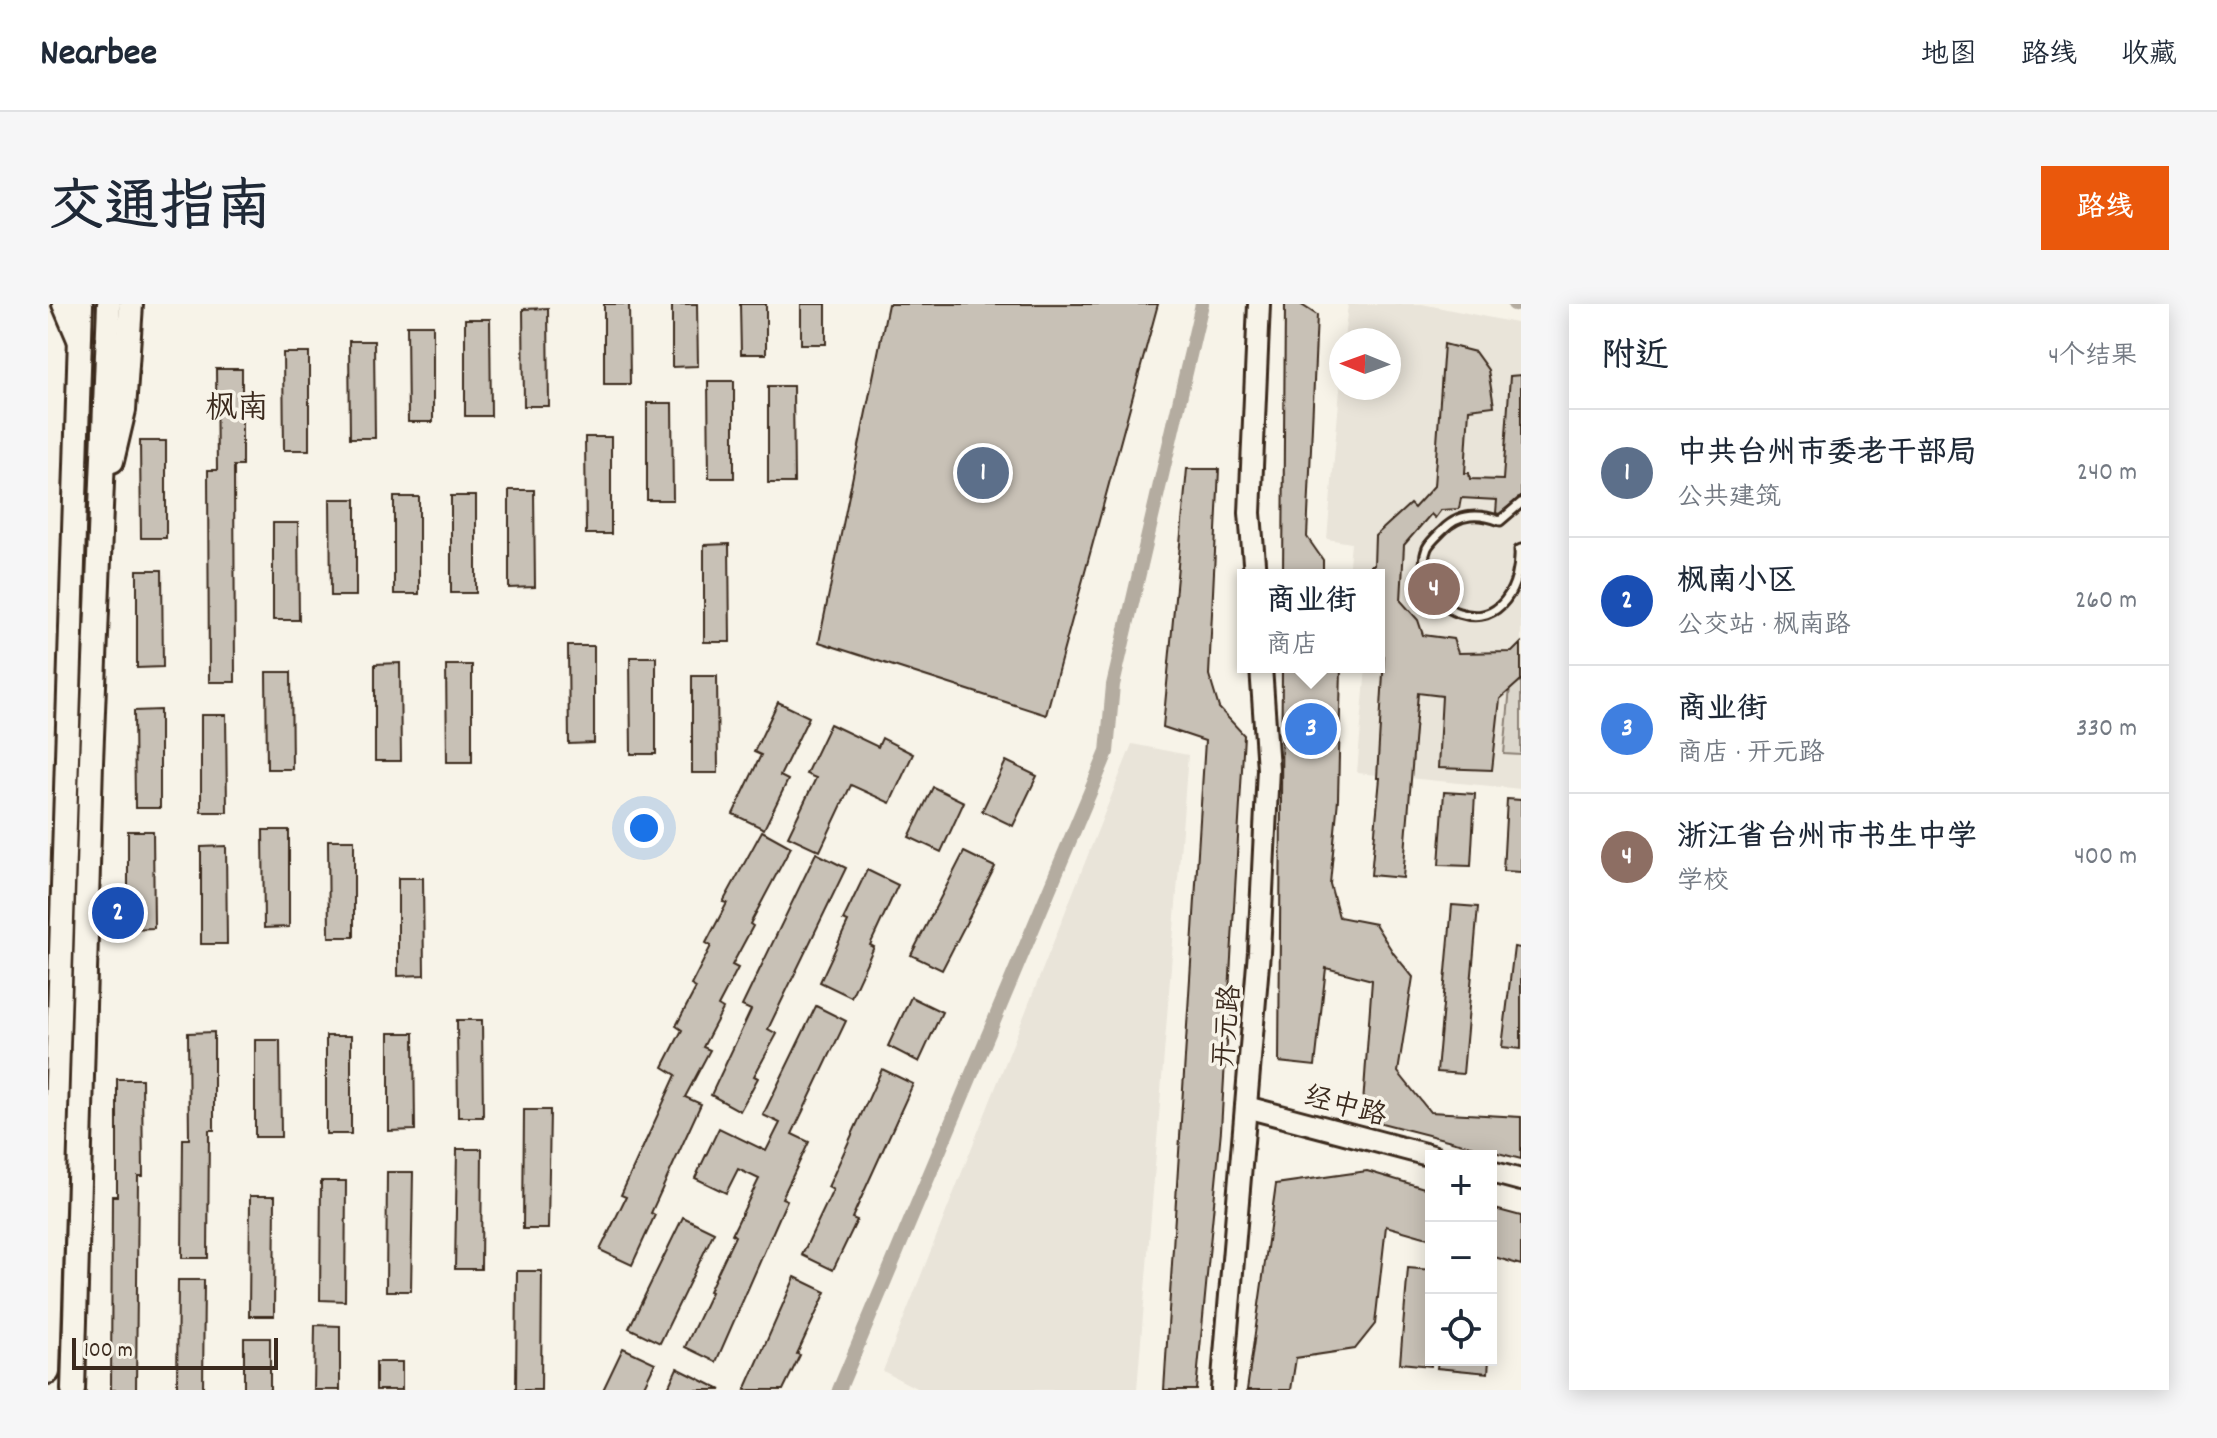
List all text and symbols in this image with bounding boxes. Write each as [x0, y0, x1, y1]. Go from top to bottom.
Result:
text: Nearbee [40, 28, 157, 83]
text: 地图 [1921, 37, 1977, 77]
text: 路线 [2021, 37, 2077, 77]
text: 收藏 [2121, 37, 2177, 77]
button: 路线 [2041, 166, 2169, 250]
text: 交通指南 [48, 172, 272, 252]
north arrow [1329, 328, 1401, 400]
text: 附近 [1601, 334, 1669, 383]
text: 4个结果 [2048, 339, 2137, 376]
district label: 枫南 [205, 388, 269, 434]
text: 中共台州市委老干部局 [1677, 434, 1977, 477]
pin: 1 [957, 443, 1009, 503]
text: 1 [1624, 455, 1630, 492]
text: 240 m [2077, 455, 2137, 492]
text: 公共建筑 [1677, 480, 1781, 517]
pin: 4 [1408, 559, 1460, 619]
text: 枫南小区 [1677, 562, 1797, 605]
popup [1237, 569, 1385, 673]
text: 商业街 [1266, 582, 1356, 625]
text: 2 [1621, 583, 1633, 620]
text: 260 m [2075, 583, 2137, 620]
text: 公交站 · 枫南路 [1677, 608, 1851, 645]
text: 商店 [1266, 628, 1318, 665]
text: 商业街 [1677, 690, 1767, 733]
pin: 3 [1285, 699, 1337, 759]
text: 3 [1621, 711, 1633, 748]
text: 330 m [2076, 711, 2137, 748]
text: 商店 · 开元路 [1677, 736, 1825, 773]
your location [624, 808, 664, 848]
text: 浙江省台州市书生中学 [1677, 818, 1977, 861]
text: 4 [1622, 839, 1632, 876]
text: 400 m [2074, 839, 2137, 876]
text: 学校 [1677, 864, 1729, 901]
pin: 2 [92, 883, 144, 943]
street label: 开元路 [1206, 983, 1254, 1070]
street label: 经中路 [1299, 1079, 1390, 1139]
map controls [1425, 1150, 1497, 1366]
button: + [1425, 1150, 1497, 1222]
button: − [1425, 1222, 1497, 1294]
button: locate [1425, 1294, 1497, 1366]
scale bar [72, 1334, 278, 1370]
text: 100 m [84, 1336, 133, 1367]

